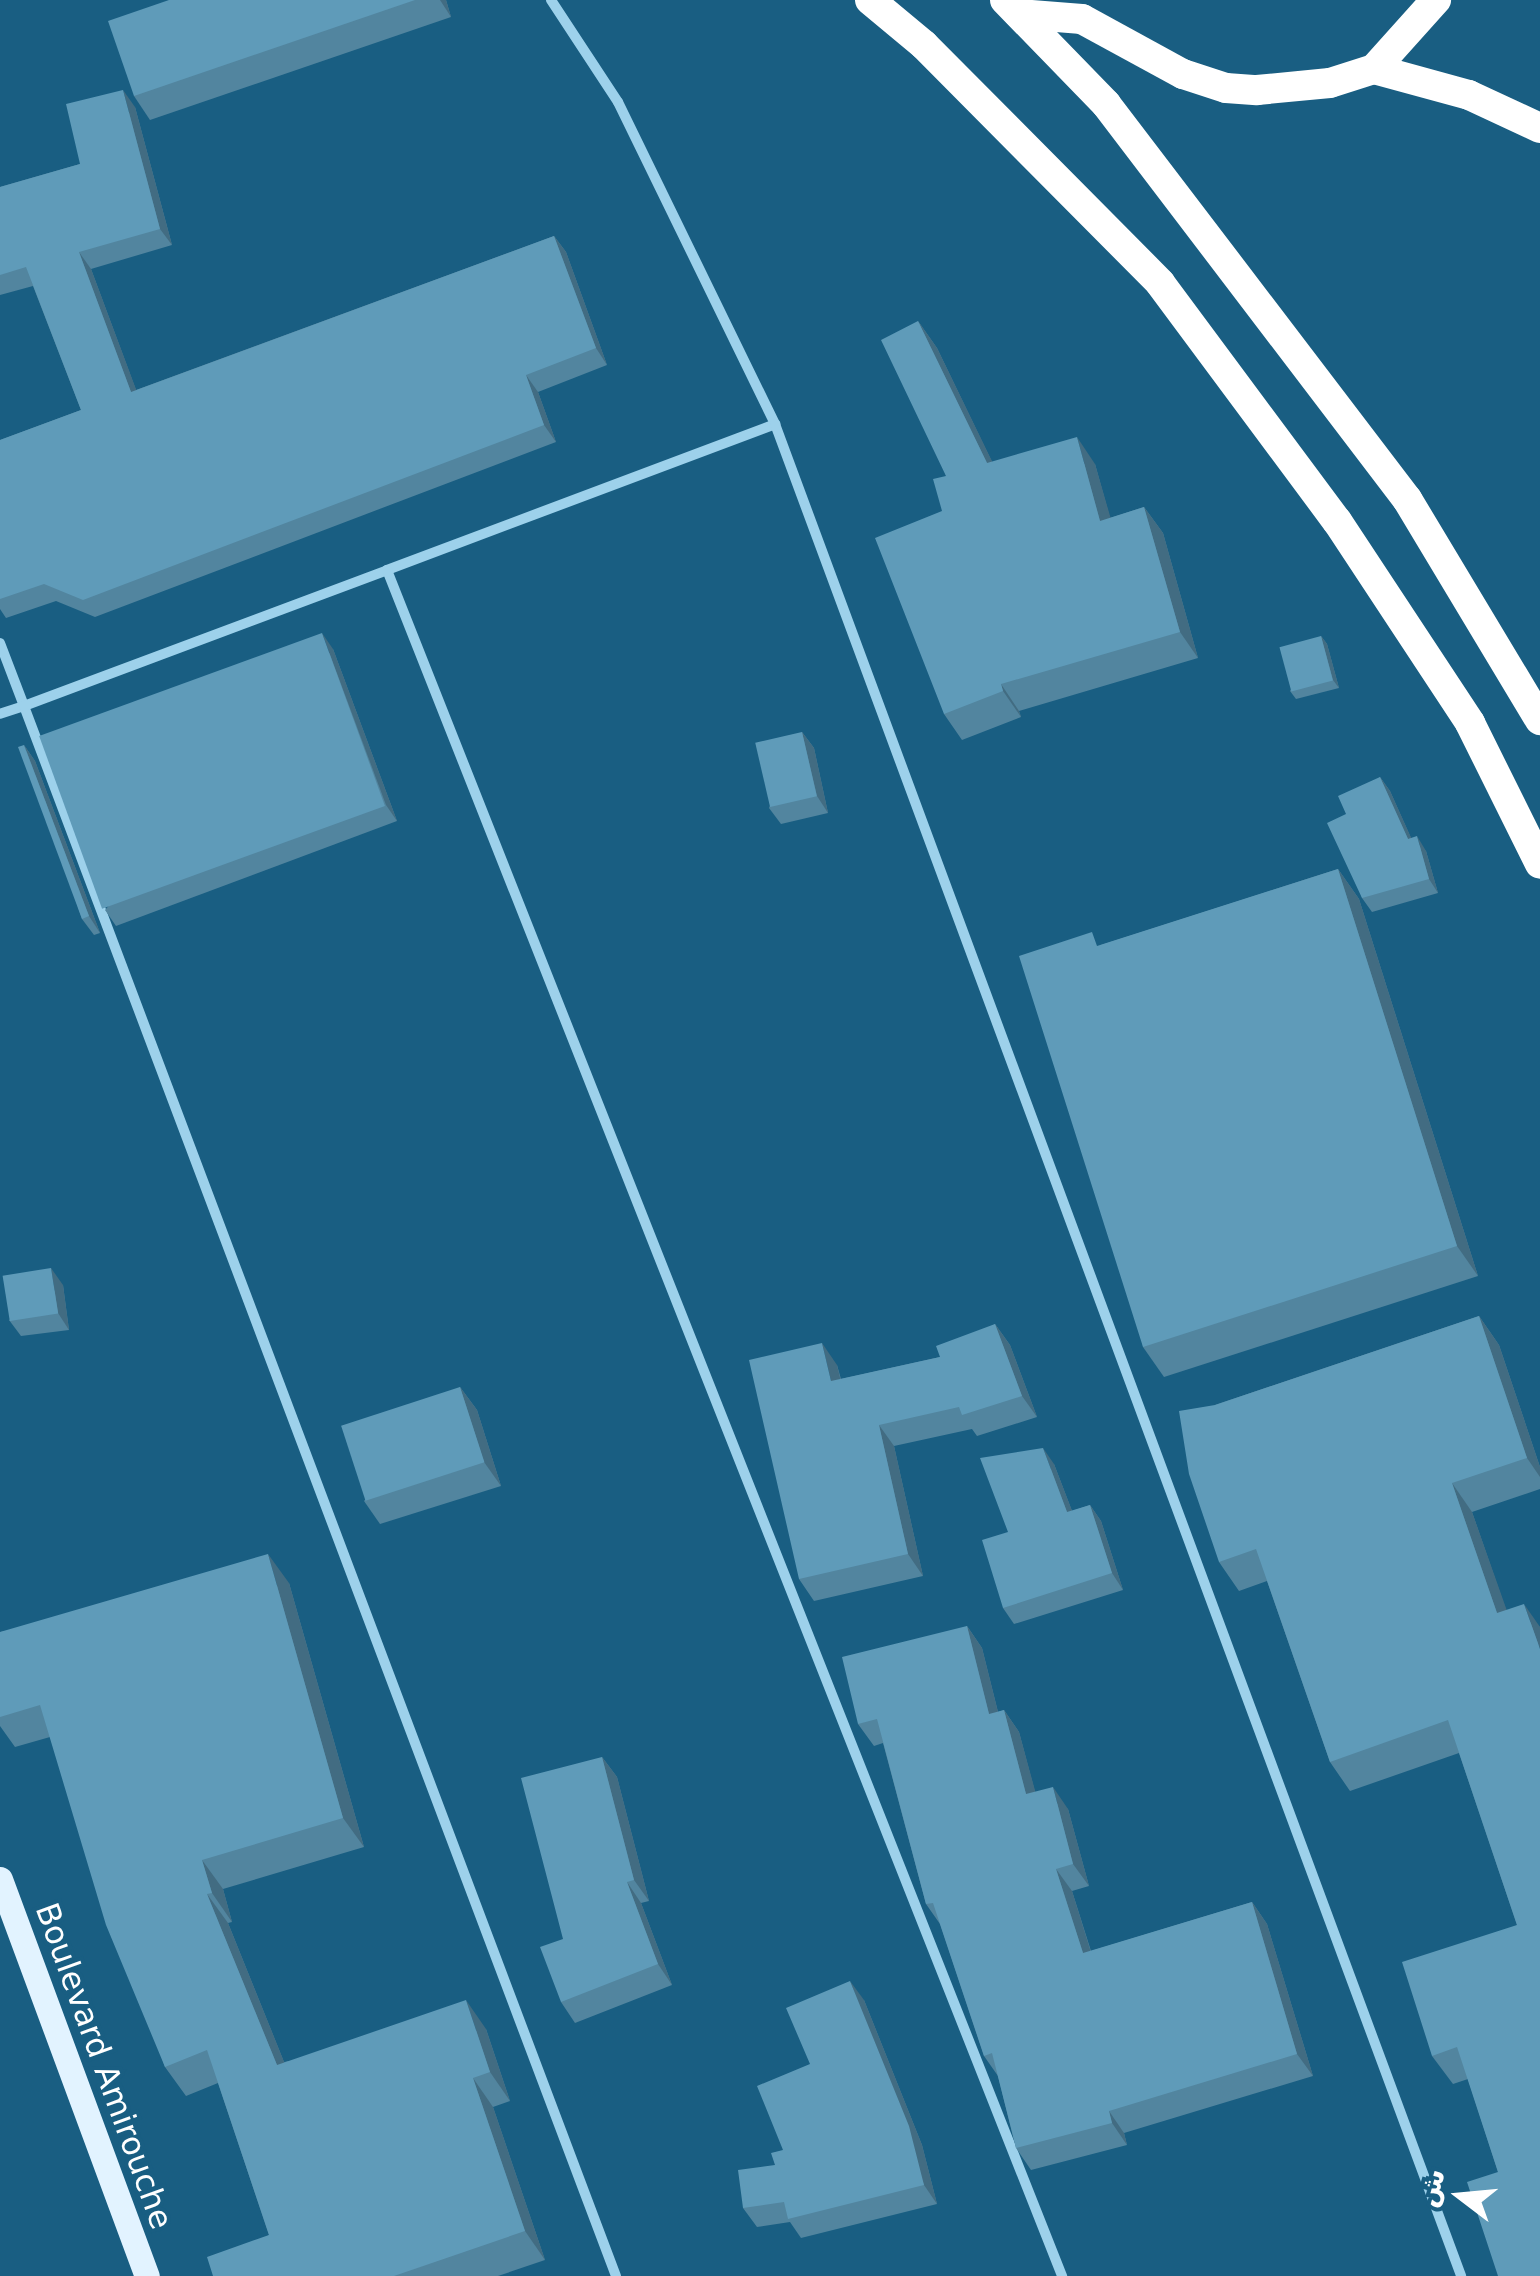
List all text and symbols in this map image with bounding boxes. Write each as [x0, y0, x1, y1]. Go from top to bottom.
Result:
street label: Boulevard Amirouche [27, 1898, 181, 2234]
north arrow [1410, 2146, 1510, 2246]
text: ش [1409, 2164, 1452, 2211]

